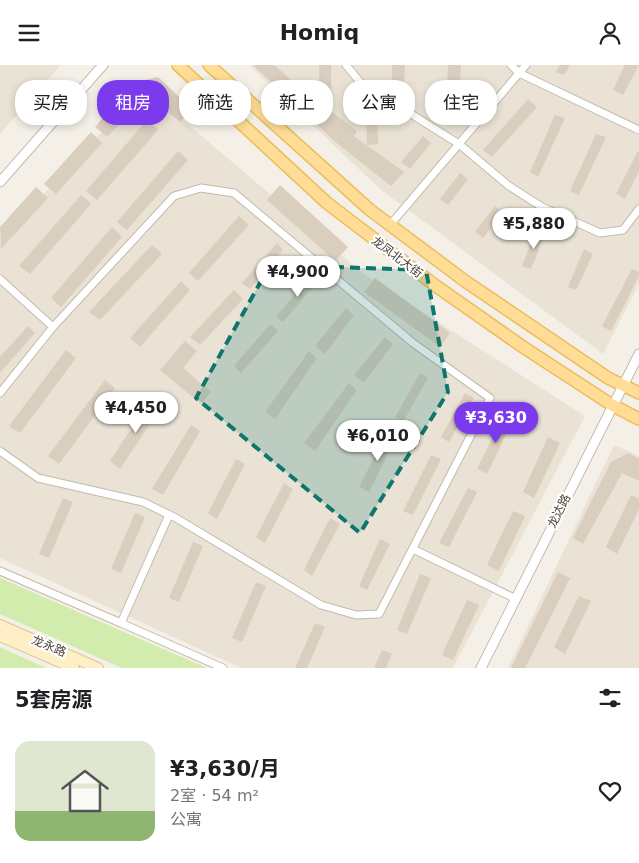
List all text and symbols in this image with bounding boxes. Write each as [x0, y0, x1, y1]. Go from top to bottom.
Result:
icon: menu [15, 19, 43, 47]
icon: person [596, 19, 624, 47]
text: Homiq [280, 20, 359, 45]
chip: 买房 [15, 80, 87, 125]
chip: 租房 [97, 80, 169, 125]
chip: 筛选 [179, 80, 251, 125]
chip: 新上 [261, 80, 333, 125]
chip: 公寓 [343, 80, 415, 125]
chip: 住宅 [425, 80, 497, 125]
pin: ¥5,880 [493, 207, 575, 250]
text: ¥5,880 [503, 214, 565, 233]
street label: 龙凤北大街 [369, 233, 425, 281]
pin: ¥4,900 [257, 255, 339, 298]
text: ¥4,900 [267, 262, 329, 281]
pin: ¥4,450 [95, 391, 177, 434]
text: ¥4,450 [105, 398, 167, 417]
pin: ¥3,630 [455, 401, 537, 444]
text: ¥3,630 [465, 408, 527, 427]
pin: ¥6,010 [337, 419, 419, 462]
text: ¥6,010 [347, 426, 409, 445]
street label: 龙达路 [545, 492, 573, 530]
street label: 龙永路 [30, 633, 68, 659]
icon: filters [596, 684, 624, 712]
text: 5套房源 [15, 688, 93, 712]
text: ¥3,630/月 [170, 757, 280, 781]
icon: home [55, 761, 115, 821]
icon: heart [596, 777, 624, 805]
text: 2室 · 54 m² [170, 786, 259, 805]
text: 公寓 [170, 810, 202, 829]

